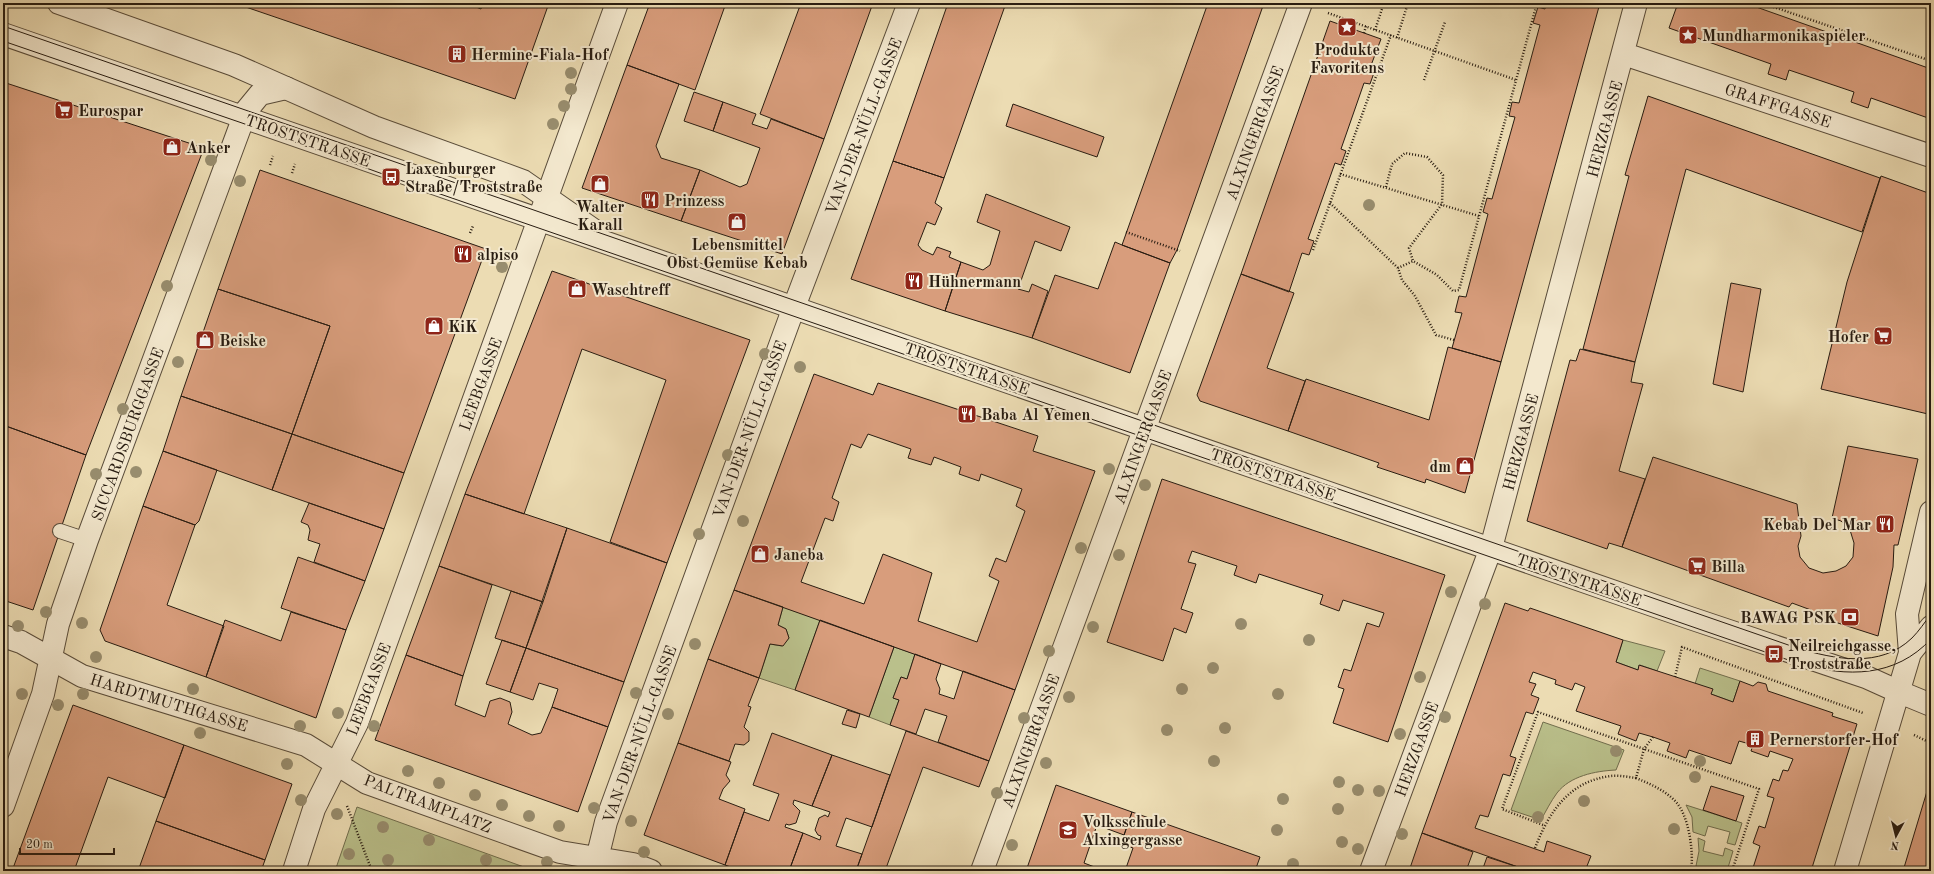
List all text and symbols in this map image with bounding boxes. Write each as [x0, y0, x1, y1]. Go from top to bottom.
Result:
place icon: Produkte Favoritens [1336, 16, 1358, 38]
place icon: Mundharmonikaspieler [1677, 24, 1699, 46]
place label: Mundharmonikaspieler [1702, 29, 1866, 45]
street label: VAN-DER-NÜLL-GASSE [820, 35, 906, 217]
building icon: Hermine-Fiala-Hof [446, 43, 468, 65]
place label: Produkte Favoritens [1310, 43, 1384, 77]
place label: Hermine-Fiala-Hof [471, 48, 609, 64]
street label: ALXINGERGASSE [1224, 64, 1288, 203]
street label: HERZGASSE [1585, 79, 1627, 180]
street label: GRAFFGASSE [1722, 82, 1833, 132]
supermarket icon: Eurospar [53, 99, 75, 121]
place label: Eurospar [78, 104, 144, 120]
street label: TROSTSTRASSE [243, 113, 372, 171]
shop icon: Anker [161, 136, 183, 158]
place label: Anker [186, 141, 230, 157]
place label: Laxenburger Straße/Troststraße [405, 162, 543, 196]
bus stop icon: Laxenburger Straße/Troststraße [380, 166, 402, 188]
shop icon: Walter Karall [589, 173, 611, 195]
restaurant icon: Prinzess [639, 189, 661, 211]
place label: Prinzess [664, 194, 725, 210]
place label: Walter Karall [575, 200, 625, 234]
shop icon: Lebensmittel Obst Gemüse Kebab [726, 211, 748, 233]
place label: Lebensmittel Obst Gemüse Kebab [666, 238, 808, 272]
restaurant icon: alpiso [452, 243, 474, 265]
place label: alpiso [477, 248, 518, 264]
restaurant icon: Hühnermann [903, 270, 925, 292]
place label: Hühnermann [928, 275, 1021, 291]
shop icon: Waschtreff [566, 278, 588, 300]
place label: Waschtreff [591, 283, 671, 299]
shop icon: KiK [423, 315, 445, 337]
place label: KiK [448, 320, 477, 336]
supermarket icon: Hofer [1872, 325, 1894, 347]
shop icon: Beiske [194, 329, 216, 351]
place label: Hofer [1828, 330, 1869, 346]
place label: Beiske [219, 334, 266, 350]
street label: LEEBGASSE [458, 336, 506, 433]
street label: VAN-DER-NÜLL-GASSE [708, 337, 790, 521]
street label: TROSTSTRASSE [902, 341, 1031, 399]
street label: SICCARDSBURGGASSE [90, 346, 168, 523]
street label: ALXINGERGASSE [1112, 368, 1176, 507]
street label: HERZGASSE [1501, 392, 1543, 493]
restaurant icon: Baba Al Yemen [956, 403, 978, 425]
place label: Baba Al Yemen [981, 408, 1091, 424]
street label: TROSTSTRASSE [1208, 447, 1337, 505]
shop icon: dm [1454, 455, 1476, 477]
place label: dm [1430, 460, 1451, 476]
restaurant icon: Kebab Del Mar [1874, 513, 1896, 535]
place label: Kebab Del Mar [1763, 518, 1871, 534]
shop icon: Janeba [749, 543, 771, 565]
place label: Janeba [774, 548, 824, 564]
street label: TROSTSTRASSE [1514, 552, 1643, 610]
supermarket icon: Billa [1686, 555, 1708, 577]
place label: Billa [1711, 560, 1745, 576]
bank icon: BAWAG PSK [1839, 606, 1861, 628]
place label: BAWAG PSK [1740, 611, 1836, 627]
place label: Neilreichgasse, Troststraße [1788, 639, 1896, 673]
street label: LEEBGASSE [345, 641, 395, 738]
street label: VAN-DER-NÜLL-GASSE [598, 642, 680, 826]
bus stop icon: Neilreichgasse, Troststraße [1763, 643, 1785, 665]
street label: HARDTMUTHGASSE [88, 672, 249, 736]
street label: ALXINGERGASSE [1000, 672, 1064, 811]
street label: HERZGASSE [1393, 700, 1442, 799]
building icon: Pernerstorfer-Hof [1744, 728, 1766, 750]
place label: Pernerstorfer-Hof [1769, 733, 1899, 749]
street label: PALTRAMPLATZ [361, 773, 493, 837]
place label: Volksschule Alxingergasse [1082, 815, 1183, 849]
north arrow [1876, 816, 1916, 856]
school or university icon: Volksschule Alxingergasse [1057, 819, 1079, 841]
scale bar [20, 830, 114, 856]
text: N [1890, 838, 1900, 850]
text: 20 m [26, 839, 53, 851]

